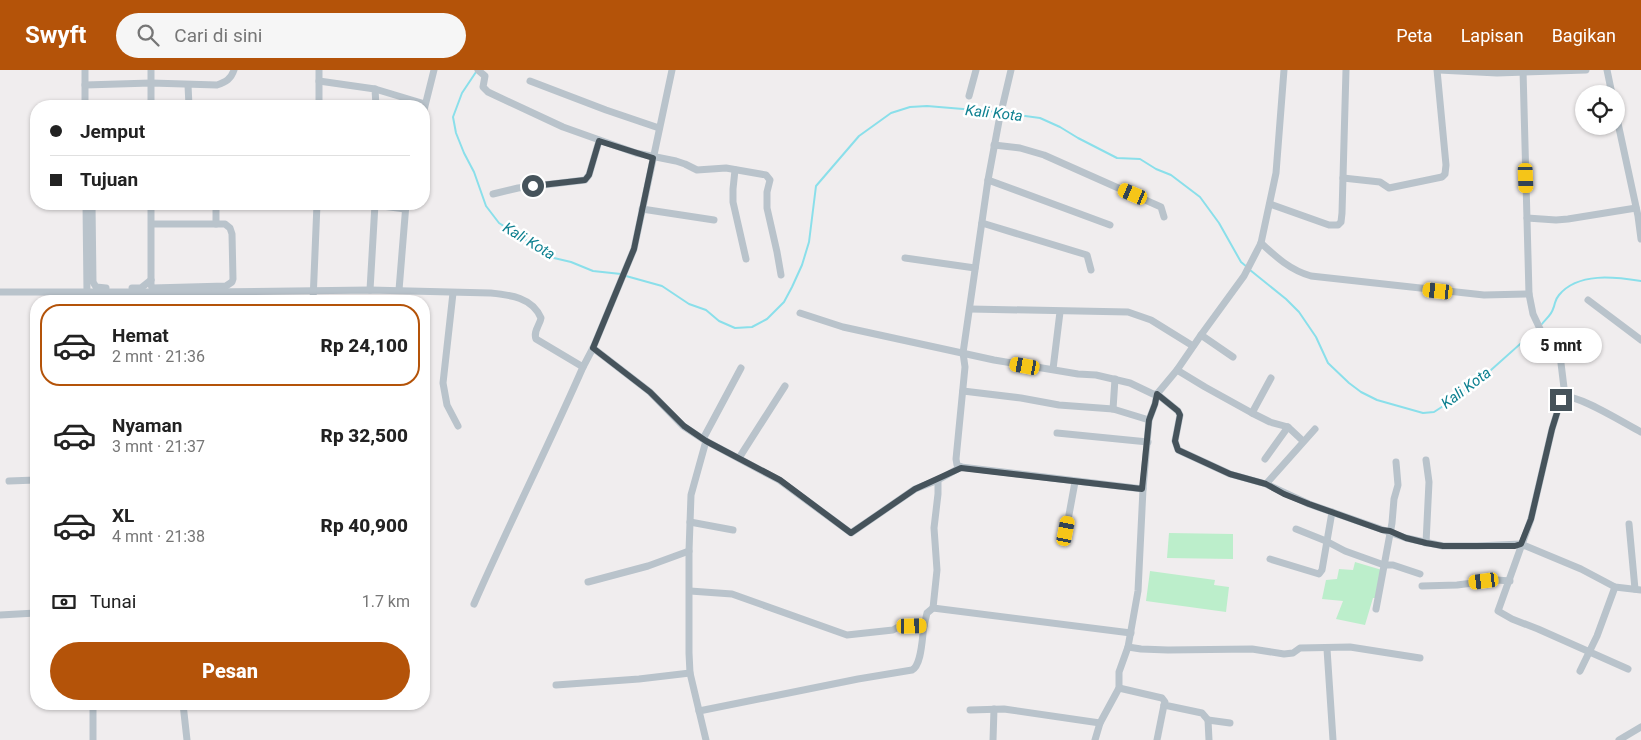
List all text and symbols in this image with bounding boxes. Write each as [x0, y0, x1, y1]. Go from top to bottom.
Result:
search box [116, 13, 466, 58]
text: Swyft [25, 21, 86, 49]
icon: search [134, 21, 162, 49]
text: Cari di sini [174, 24, 262, 47]
text: Peta [1396, 25, 1433, 46]
text: Lapisan [1461, 25, 1524, 46]
text: Bagikan [1552, 25, 1616, 46]
map controls [1575, 85, 1625, 135]
button: locate [1575, 85, 1625, 135]
water label: Kali Kota [964, 101, 1024, 125]
text: Jemput [80, 120, 145, 143]
car [1517, 163, 1534, 193]
text: Tujuan [80, 168, 138, 191]
route start [522, 175, 544, 197]
car [1116, 181, 1149, 207]
water label: Kali Kota [500, 218, 558, 264]
car [1422, 282, 1453, 300]
icon: car [52, 323, 97, 368]
text: Hemat [112, 324, 169, 347]
callout: 5 mnt [1520, 328, 1602, 362]
text: Rp 24,100 [321, 334, 408, 357]
text: 5 mnt [1540, 336, 1582, 355]
text: 2 mnt · 21:36 [112, 347, 205, 366]
car [1008, 356, 1041, 376]
water label: Kali Kota [1438, 363, 1495, 413]
route end [1550, 389, 1572, 411]
icon: car [52, 413, 97, 458]
text: Nyaman [112, 414, 182, 437]
text: Rp 32,500 [321, 424, 408, 447]
text: 3 mnt · 21:37 [112, 437, 205, 456]
icon: car [52, 503, 97, 548]
text: XL [112, 504, 134, 527]
text: Rp 40,900 [321, 514, 408, 537]
car [1055, 515, 1076, 547]
text: 4 mnt · 21:38 [112, 527, 205, 546]
car [1468, 572, 1499, 590]
icon: cash [50, 588, 78, 616]
text: Tunai [90, 590, 136, 613]
text: 1.7 km [362, 592, 410, 611]
car [896, 618, 927, 634]
button: Pesan [50, 642, 410, 700]

